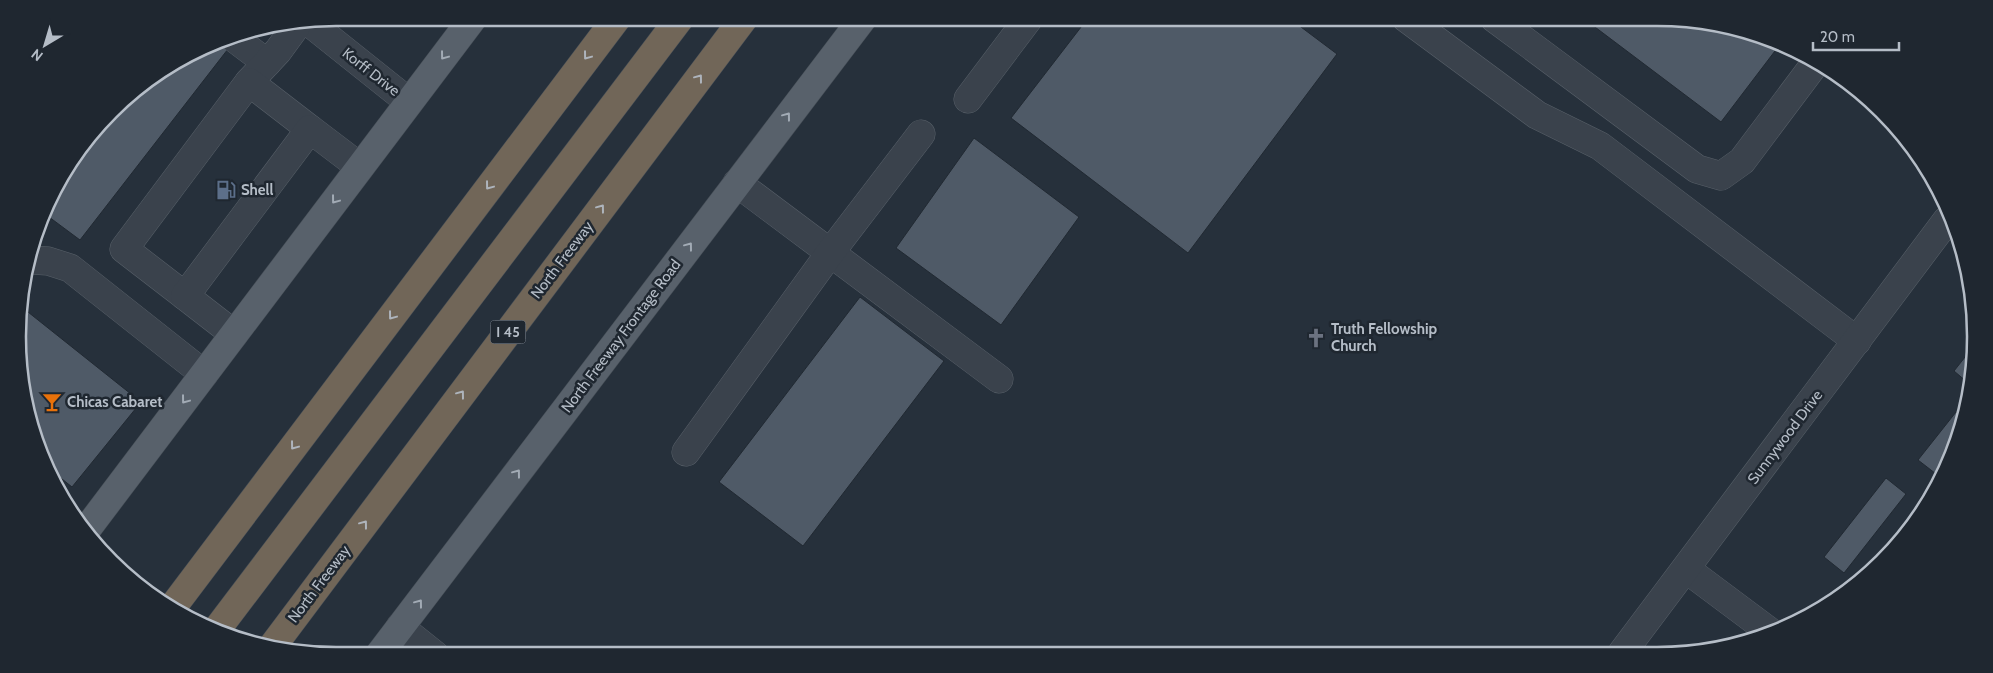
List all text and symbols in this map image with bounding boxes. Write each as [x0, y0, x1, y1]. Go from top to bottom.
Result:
north arrow [20, 20, 70, 70]
scale bar [1813, 20, 1899, 52]
text: 20 m [1820, 28, 1855, 46]
street label: Korff Drive [339, 44, 404, 100]
text: N [28, 45, 46, 65]
one-way arrow [441, 50, 450, 60]
one-way arrow [584, 50, 593, 60]
one-way arrow [693, 75, 701, 84]
one-way arrow [782, 113, 790, 122]
fuel station icon: Shell [215, 179, 237, 201]
one-way arrow [487, 180, 495, 189]
place label: Shell [241, 181, 274, 199]
one-way arrow [333, 194, 341, 203]
one-way arrow [595, 204, 604, 214]
street label: North Freeway [527, 217, 597, 302]
one-way arrow [684, 243, 692, 252]
street label: North Freeway Frontage Road [557, 256, 685, 416]
one-way arrow [389, 310, 397, 319]
place label: Truth Fellowship Church [1331, 320, 1438, 355]
road number: I 45 [490, 321, 526, 344]
church icon: Truth Fellowship Church [1305, 327, 1327, 349]
street label: Sunnywood Drive [1744, 386, 1826, 488]
bar icon: Chicas Cabaret [41, 391, 63, 413]
one-way arrow [456, 391, 464, 400]
place label: Chicas Cabaret [67, 393, 162, 411]
one-way arrow [182, 394, 191, 404]
one-way arrow [291, 440, 300, 450]
one-way arrow [511, 469, 520, 479]
one-way arrow [358, 520, 367, 530]
street label: North Freeway [284, 541, 354, 626]
one-way arrow [413, 599, 422, 609]

